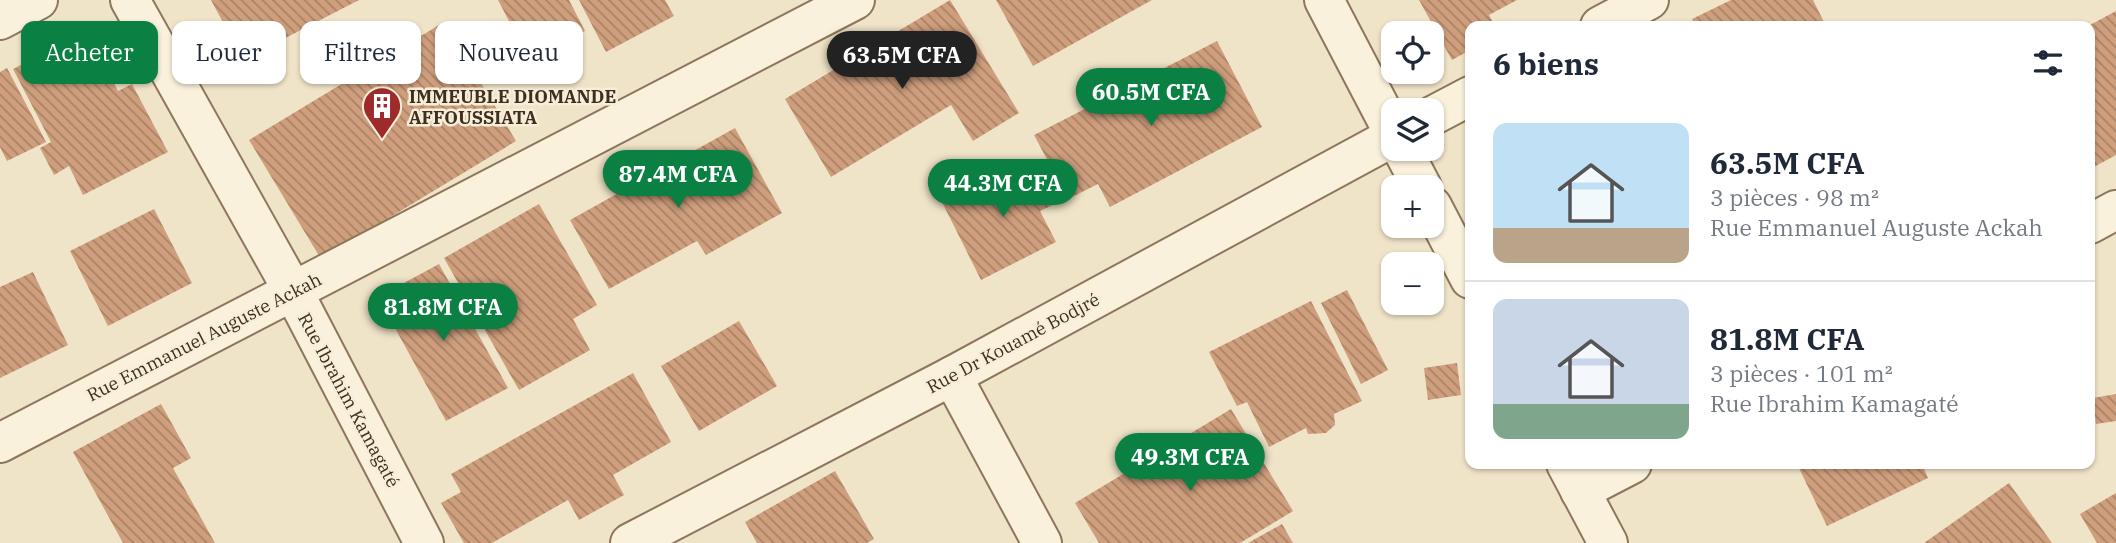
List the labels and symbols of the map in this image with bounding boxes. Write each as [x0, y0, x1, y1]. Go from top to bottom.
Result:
pin: 63.5M CFA [822, 32, 982, 91]
pin: 60.5M CFA [1071, 68, 1231, 128]
building icon: IMMEUBLE DIOMANDE AFFOUSSIATA [361, 85, 403, 140]
place label: IMMEUBLE DIOMANDE AFFOUSSIATA [409, 85, 616, 129]
pin: 87.4M CFA [598, 150, 758, 210]
pin: 44.3M CFA [923, 160, 1083, 219]
street label: Rue Emmanuel Auguste Ackah [83, 268, 325, 406]
pin: 81.8M CFA [363, 284, 523, 343]
street label: Rue Dr Kouamé Bodjré [923, 288, 1103, 398]
street label: Rue Ibrahim Kamagaté [293, 309, 405, 491]
pin: 49.3M CFA [1110, 434, 1270, 493]

